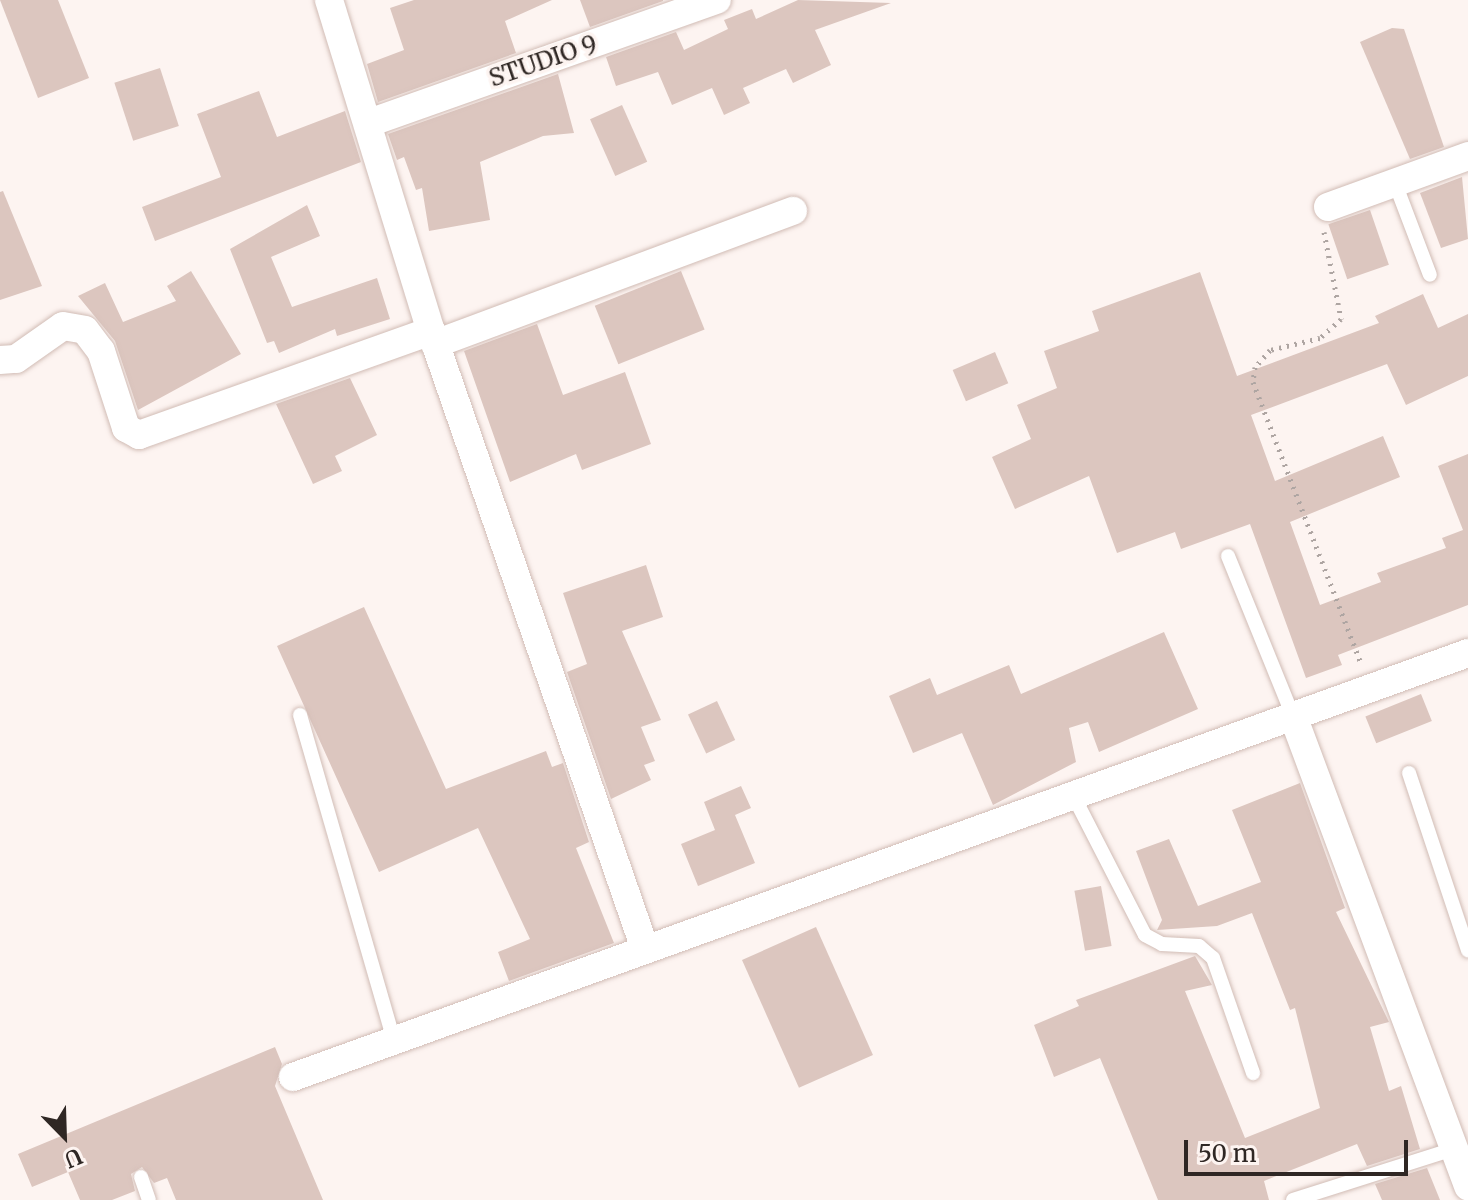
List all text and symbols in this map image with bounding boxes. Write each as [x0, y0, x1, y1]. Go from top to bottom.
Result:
street label: STUDIO 9 [485, 29, 601, 93]
north arrow [24, 1096, 104, 1176]
scale bar [1188, 1124, 1412, 1174]
text: 50 m [1198, 1138, 1257, 1169]
text: U [60, 1142, 86, 1174]

